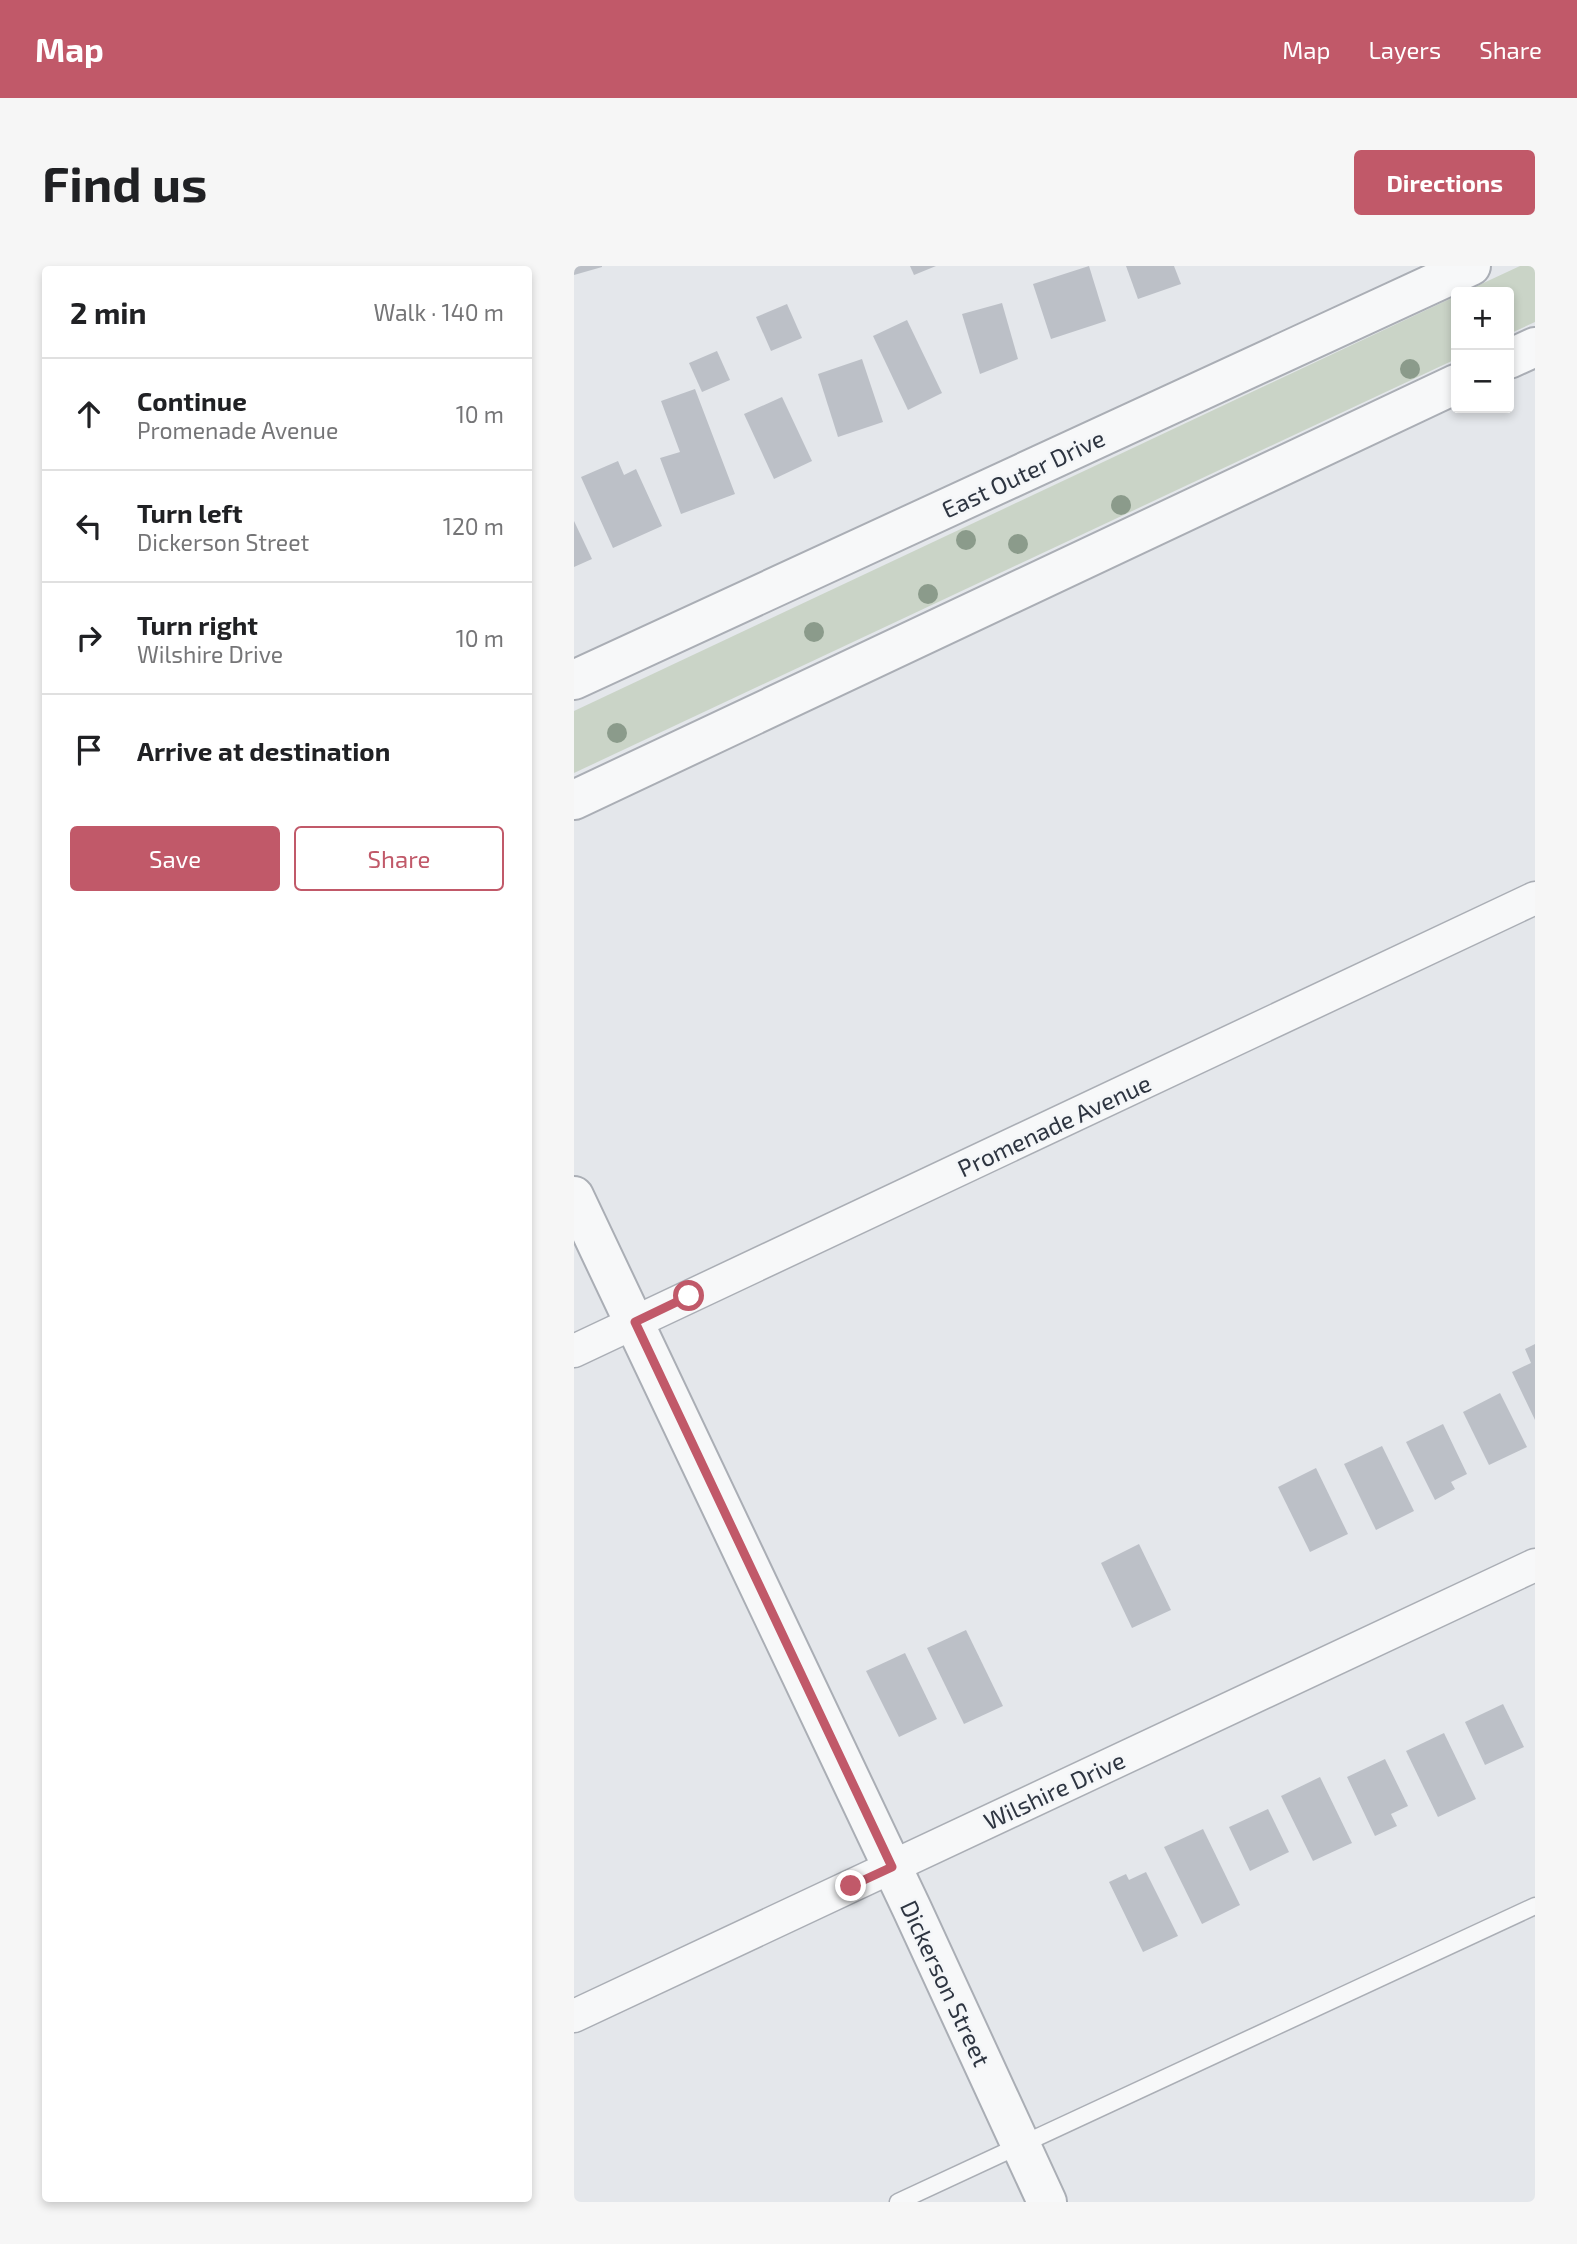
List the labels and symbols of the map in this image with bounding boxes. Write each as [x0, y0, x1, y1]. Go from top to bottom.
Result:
street label: East Outer Drive [937, 423, 1109, 523]
street label: Promenade Avenue [953, 1067, 1155, 1183]
route start [673, 1280, 704, 1311]
street label: Wilshire Drive [979, 1745, 1129, 1835]
route end [835, 1870, 866, 1901]
street label: Dickerson Street [895, 1895, 997, 2071]

